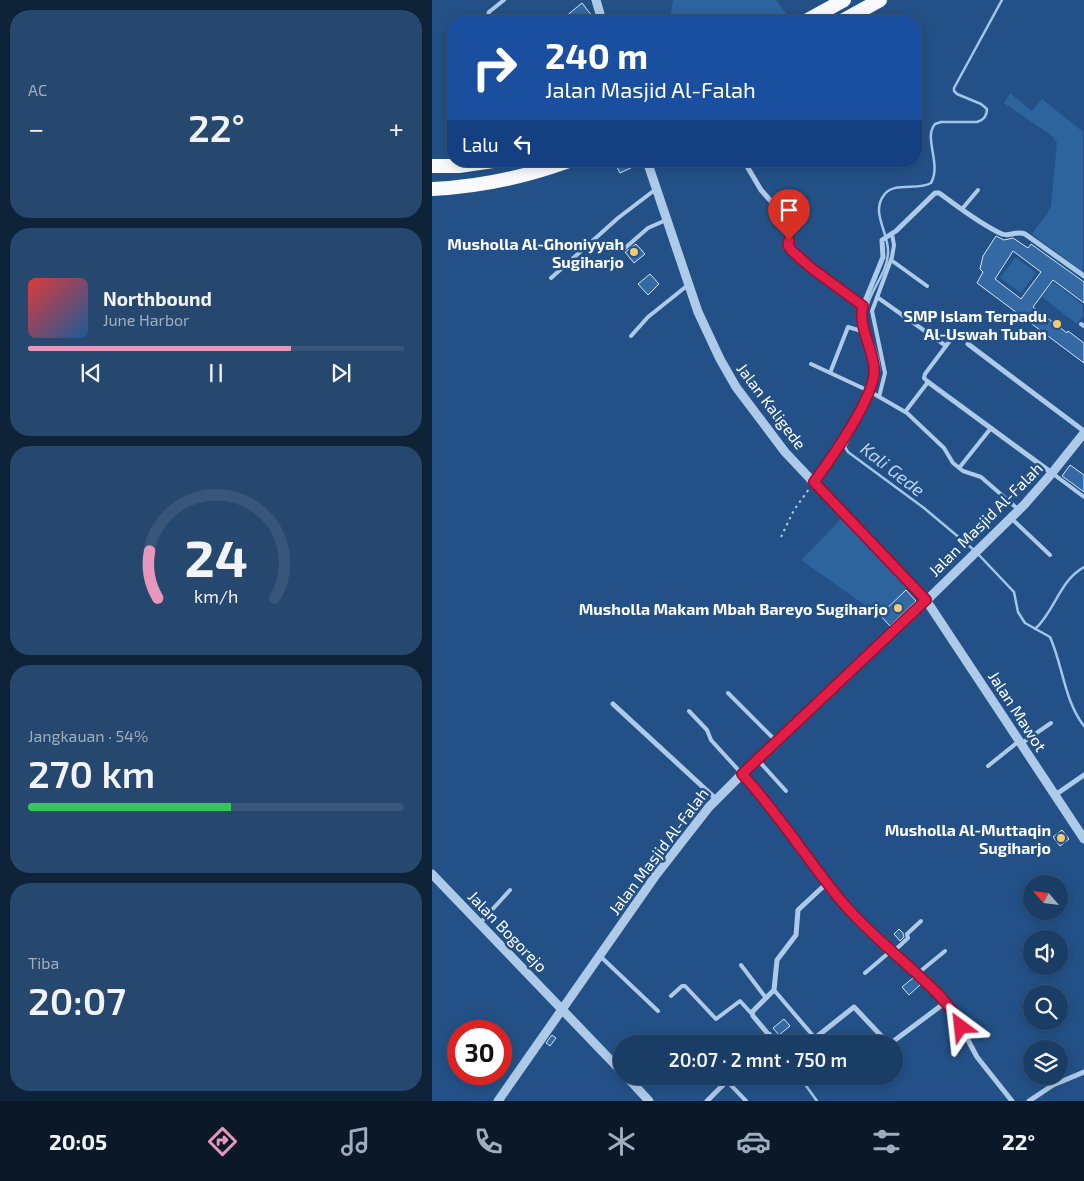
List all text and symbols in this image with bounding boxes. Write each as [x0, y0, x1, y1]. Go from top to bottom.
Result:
text: 240 m [545, 34, 648, 76]
icon: right [462, 35, 527, 100]
text: Jalan Masjid Al-Falah [545, 76, 756, 102]
text: AC [28, 80, 47, 99]
text: 22° [188, 104, 245, 150]
text: − [28, 111, 44, 145]
text: + [389, 111, 404, 145]
icon: left [509, 130, 537, 158]
text: Lalu [462, 133, 499, 156]
pin [768, 189, 810, 240]
icon: arrive [775, 196, 803, 224]
place label: Musholla Al-Ghoniyyah Sugiharjo [447, 234, 624, 271]
marker: Musholla Al-Ghoniyyah Sugiharjo [628, 246, 640, 258]
text: Northbound [103, 287, 212, 310]
place label: SMP Islam Terpadu Al-Uswah Tuban [904, 306, 1047, 343]
text: June Harbor [103, 310, 190, 329]
marker: SMP Islam Terpadu Al-Uswah Tuban [1051, 318, 1063, 330]
icon: previous [77, 359, 105, 387]
icon: pause [202, 359, 230, 387]
icon: next [327, 359, 355, 387]
street label: Jalan Kaligede [733, 359, 811, 453]
water label: Kali Gede [857, 437, 930, 501]
street label: Jalan Masjid Al-Falah [924, 458, 1047, 581]
text: 24 [184, 525, 248, 587]
text: km/h [194, 585, 238, 607]
place label: Musholla Makam Mbah Bareyo Sugiharjo [579, 599, 888, 619]
marker: Musholla Makam Mbah Bareyo Sugiharjo [892, 602, 904, 614]
street label: Jalan Mawot [985, 667, 1051, 755]
text: Jangkauan · 54% [28, 726, 148, 745]
text: 270 km [28, 750, 155, 796]
street label: Jalan Masjid Al-Falah [604, 784, 713, 919]
place label: Musholla Al-Muttaqin Sugiharjo [885, 820, 1051, 857]
marker: Musholla Al-Muttaqin Sugiharjo [1055, 832, 1067, 844]
north arrow [1023, 875, 1068, 920]
map controls [1023, 875, 1068, 1085]
street label: Jalan Bogorejo [464, 886, 551, 976]
button: sound [1023, 930, 1068, 975]
text: Tiba [28, 953, 59, 972]
text: 20:07 [28, 977, 126, 1023]
button: search [1023, 985, 1068, 1030]
position arrow [934, 1000, 986, 1052]
speed limit sign: 30 [447, 1020, 512, 1085]
button: layers [1023, 1040, 1068, 1085]
text: 20:07 · 2 mnt · 750 m [669, 1048, 847, 1071]
icon: directions [205, 1124, 240, 1159]
icon: music [338, 1124, 373, 1159]
icon: phone [471, 1124, 506, 1159]
icon: climate [604, 1124, 639, 1159]
icon: car [736, 1124, 771, 1159]
icon: filters [869, 1124, 904, 1159]
text: 20:05 [49, 1128, 107, 1154]
text: 22° [1002, 1128, 1035, 1154]

